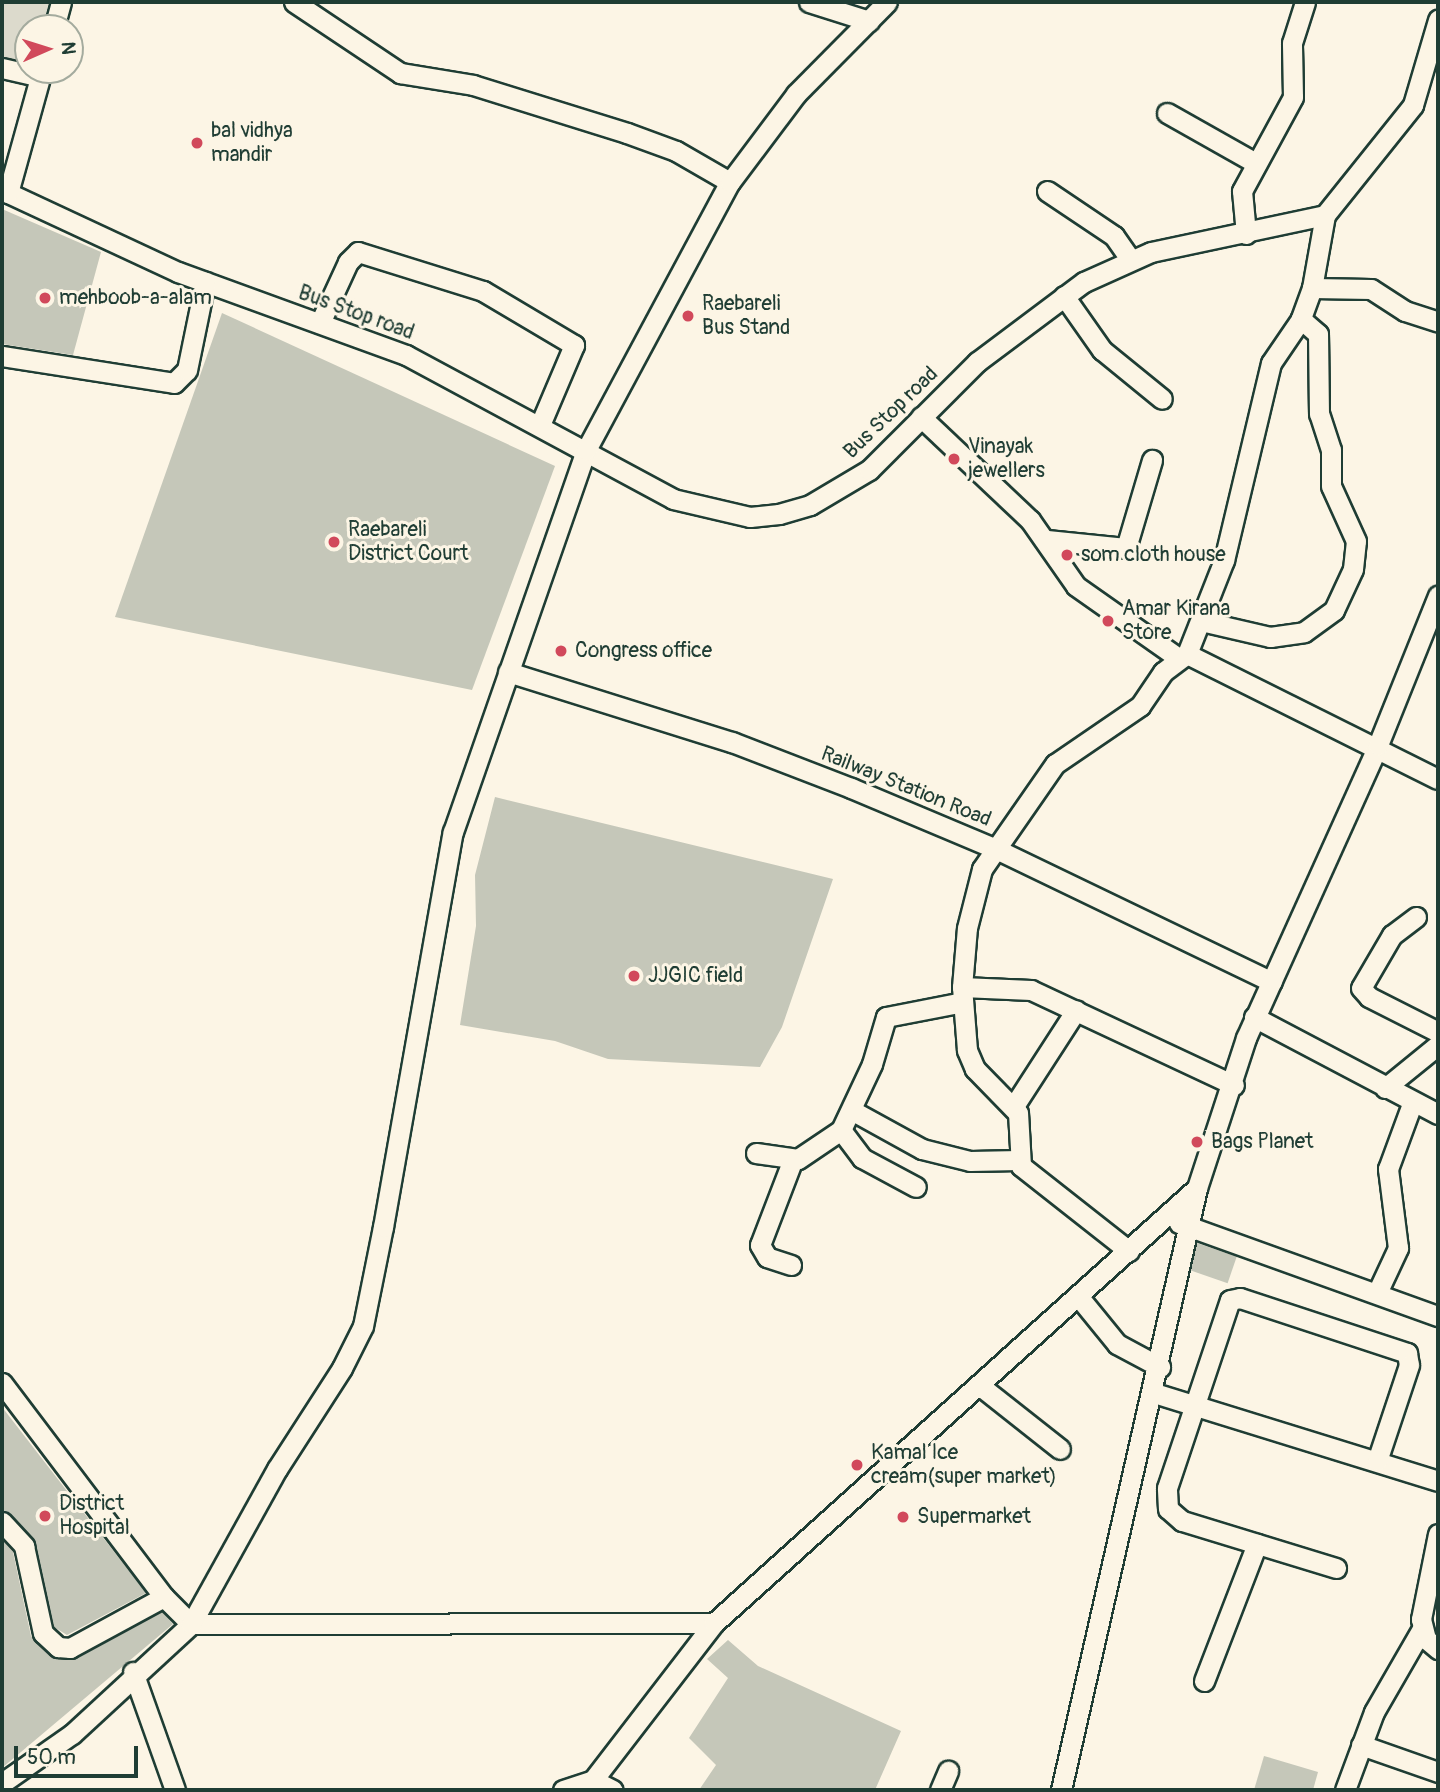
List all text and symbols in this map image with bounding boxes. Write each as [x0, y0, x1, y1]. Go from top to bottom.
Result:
north arrow [14, 14, 84, 84]
text: N [56, 41, 80, 55]
place label: bal vidhya mandir [211, 118, 293, 168]
marker: bal vidhya mandir [189, 135, 205, 151]
street label: Bus Stop road [295, 280, 417, 346]
place label: mehboob-a-alam [59, 285, 212, 311]
marker: mehboob-a-alam [37, 290, 53, 306]
place label: Raebareli Bus Stand [702, 291, 790, 341]
marker: Raebareli Bus Stand [680, 308, 696, 324]
street label: Bus Stop road [839, 362, 943, 464]
place label: Vinayak jewellers [968, 434, 1045, 484]
marker: Vinayak jewellers [946, 451, 962, 467]
place label: Raebareli District Court [348, 517, 468, 567]
marker: Raebareli District Court [326, 534, 342, 550]
place label: som cloth house [1081, 542, 1225, 568]
marker: som cloth house [1059, 547, 1075, 563]
place label: Amar Kirana Store [1122, 596, 1230, 646]
marker: Amar Kirana Store [1100, 613, 1116, 629]
place label: Congress office [575, 638, 712, 664]
marker: Congress office [553, 643, 569, 659]
street label: Railway Station Road [817, 741, 995, 833]
place label: JJGIC field [648, 963, 743, 989]
marker: JJGIC field [626, 968, 642, 984]
place label: Bags Planet [1211, 1129, 1314, 1155]
marker: Bags Planet [1189, 1134, 1205, 1150]
place label: Kamal Ice cream(super market) [871, 1440, 1057, 1490]
marker: Kamal Ice cream(super market) [849, 1457, 865, 1473]
place label: District Hospital [59, 1491, 130, 1541]
place label: Supermarket [917, 1504, 1031, 1530]
marker: District Hospital [37, 1508, 53, 1524]
marker: Supermarket [895, 1509, 911, 1525]
scale bar [18, 1732, 142, 1776]
text: 50 m [27, 1744, 76, 1771]

